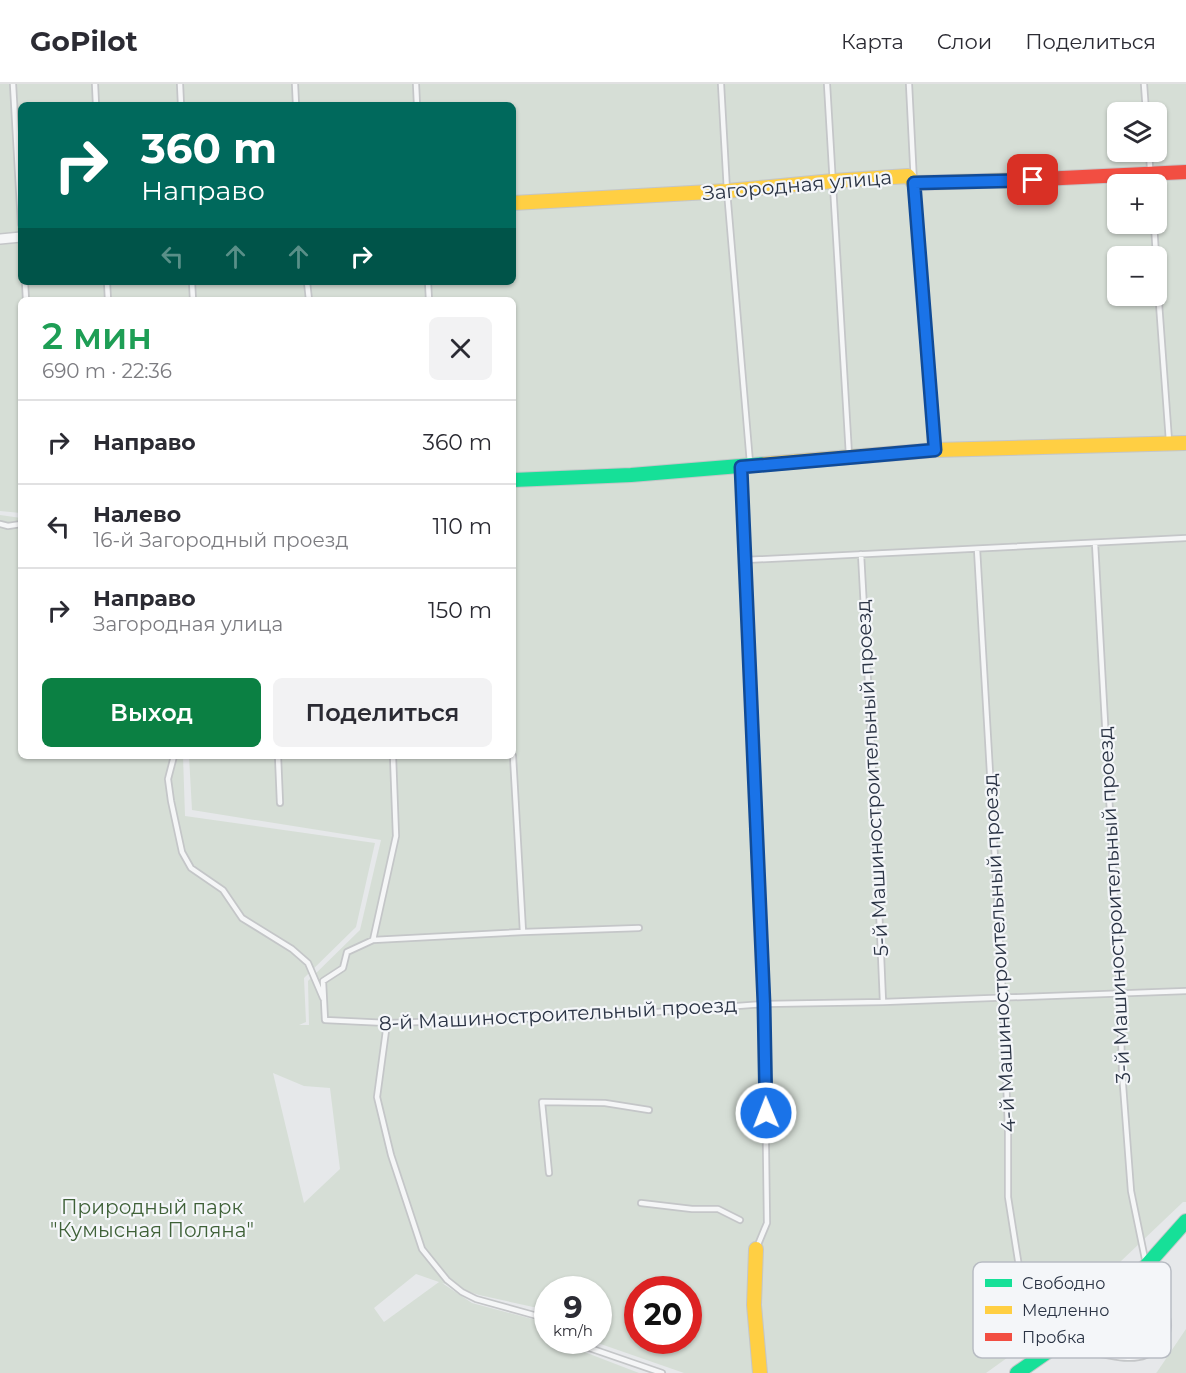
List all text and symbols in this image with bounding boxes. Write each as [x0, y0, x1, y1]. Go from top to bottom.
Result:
text: GoPilot [30, 24, 138, 58]
text: Карта [841, 29, 904, 54]
text: Слои [937, 29, 992, 54]
text: Поделиться [1025, 29, 1156, 54]
map controls [1107, 102, 1167, 306]
button: layers [1107, 102, 1167, 162]
text: 360 m [141, 122, 277, 174]
icon: right [42, 126, 120, 204]
pin [1007, 154, 1058, 205]
icon: arrive [1016, 163, 1049, 196]
street label: Загородная улица [701, 165, 893, 205]
text: Направо [141, 174, 265, 207]
button: + [1107, 174, 1167, 234]
icon: left [156, 240, 189, 273]
icon: ahead [219, 240, 252, 273]
icon: ahead [282, 240, 315, 273]
icon: right [345, 240, 378, 273]
button: − [1107, 246, 1167, 306]
text: 2 мин [42, 314, 152, 358]
button: close [429, 317, 492, 380]
text: 690 m · 22:36 [42, 359, 172, 383]
icon: right [42, 426, 75, 459]
text: Направо [93, 429, 196, 456]
text: 360 m [423, 429, 492, 456]
text: Налево [93, 501, 181, 528]
icon: left [42, 510, 75, 543]
text: 110 m [432, 513, 492, 540]
text: 16-й Загородный проезд [93, 528, 349, 552]
text: Направо [93, 585, 196, 612]
icon: right [42, 594, 75, 627]
text: 150 m [428, 597, 492, 624]
street label: 5-й Машиностроительный проезд [851, 599, 893, 957]
text: Загородная улица [93, 612, 283, 636]
button: Выход [42, 678, 261, 747]
button: Поделиться [273, 678, 492, 747]
street label: 3-й Машиностроительный проезд [1093, 726, 1135, 1084]
street label: 4-й Машиностроительный проезд [978, 773, 1020, 1133]
street label: 8-й Машиностроительный проезд [378, 993, 738, 1035]
position arrow [734, 1081, 798, 1145]
park label: Природный парк "Кумысная Поляна" [50, 1195, 254, 1242]
legend [973, 1262, 1171, 1358]
text: Свободно [1022, 1274, 1105, 1293]
speed limit sign: 20 [624, 1276, 702, 1354]
text: 9 [563, 1289, 583, 1326]
text: Медленно [1022, 1301, 1109, 1320]
text: km/h [553, 1321, 593, 1340]
text: Пробка [1022, 1328, 1085, 1347]

